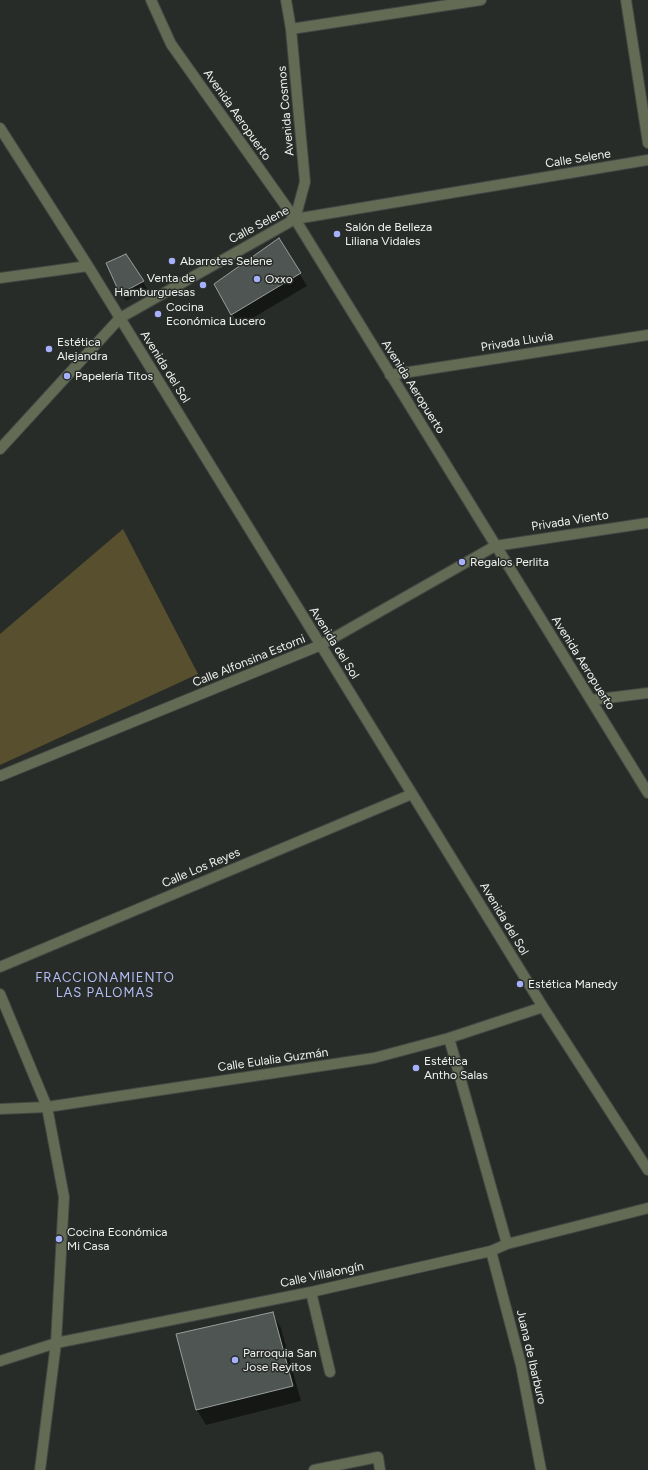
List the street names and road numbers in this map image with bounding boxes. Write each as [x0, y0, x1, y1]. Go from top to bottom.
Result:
street label: Avenida Cosmos [275, 65, 297, 157]
street label: Avenida Aeropuerto [200, 67, 274, 163]
street label: Calle Selene [544, 147, 612, 171]
street label: Calle Selene [227, 203, 291, 247]
street label: Avenida del Sol [137, 328, 193, 406]
street label: Privada Lluvia [480, 329, 554, 355]
street label: Avenida Aeropuerto [378, 338, 448, 436]
street label: Privada Viento [530, 508, 610, 534]
street label: Avenida del Sol [306, 604, 362, 682]
street label: Avenida Aeropuerto [548, 614, 618, 712]
street label: Calle Alfonsina Estorni [191, 632, 307, 690]
street label: Calle Los Reyes [160, 845, 242, 891]
street label: Avenida del Sol [477, 880, 531, 958]
street label: Calle Eulalia Guzmán [217, 1045, 329, 1075]
street label: Calle Villalongín [279, 1259, 365, 1291]
street label: Juana de Ibarburo [513, 1308, 549, 1406]

